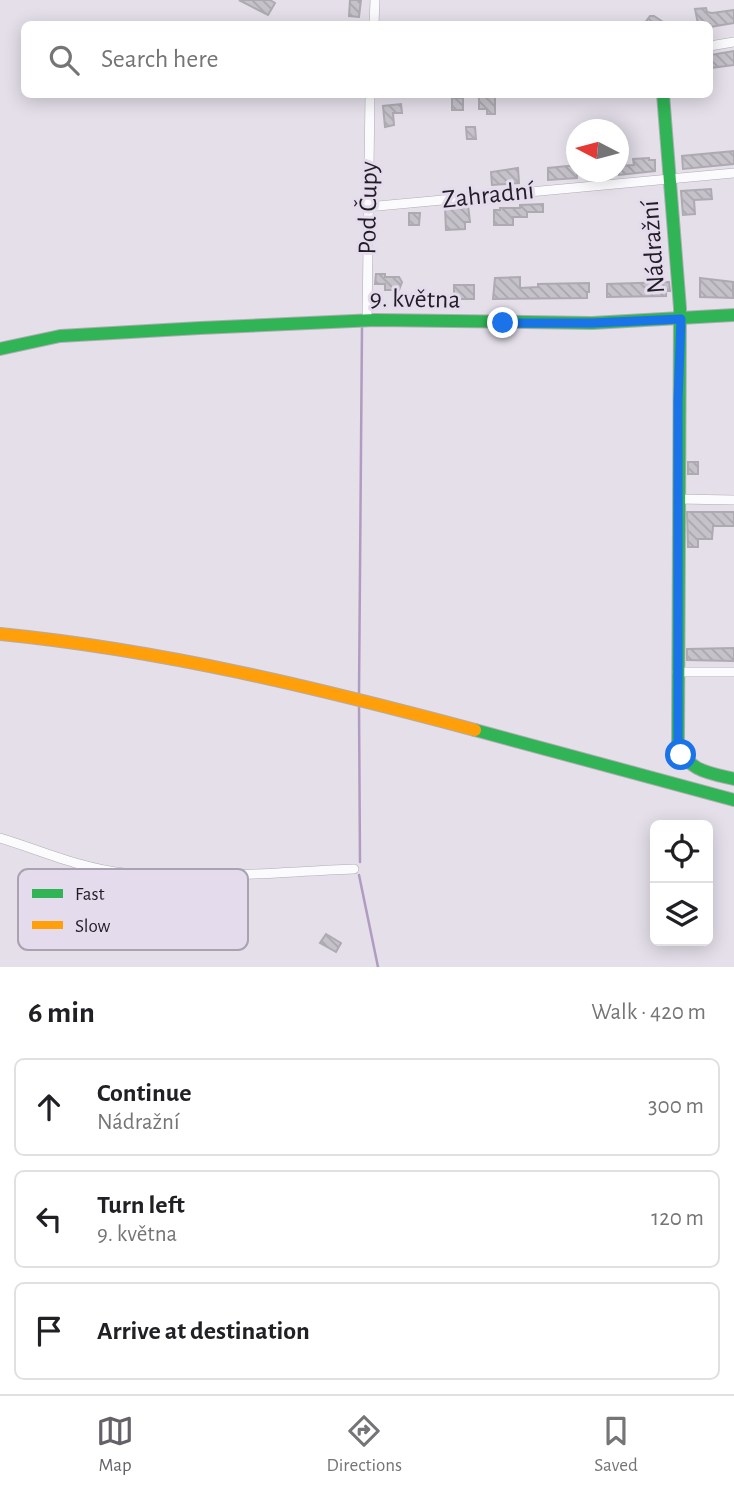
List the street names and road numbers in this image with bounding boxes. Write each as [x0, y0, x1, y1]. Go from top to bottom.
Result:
street label: Pod Čupy [353, 161, 382, 255]
street label: Zahradní [441, 177, 536, 213]
street label: Nádražní [637, 199, 669, 294]
street label: 9. května [369, 285, 461, 313]

